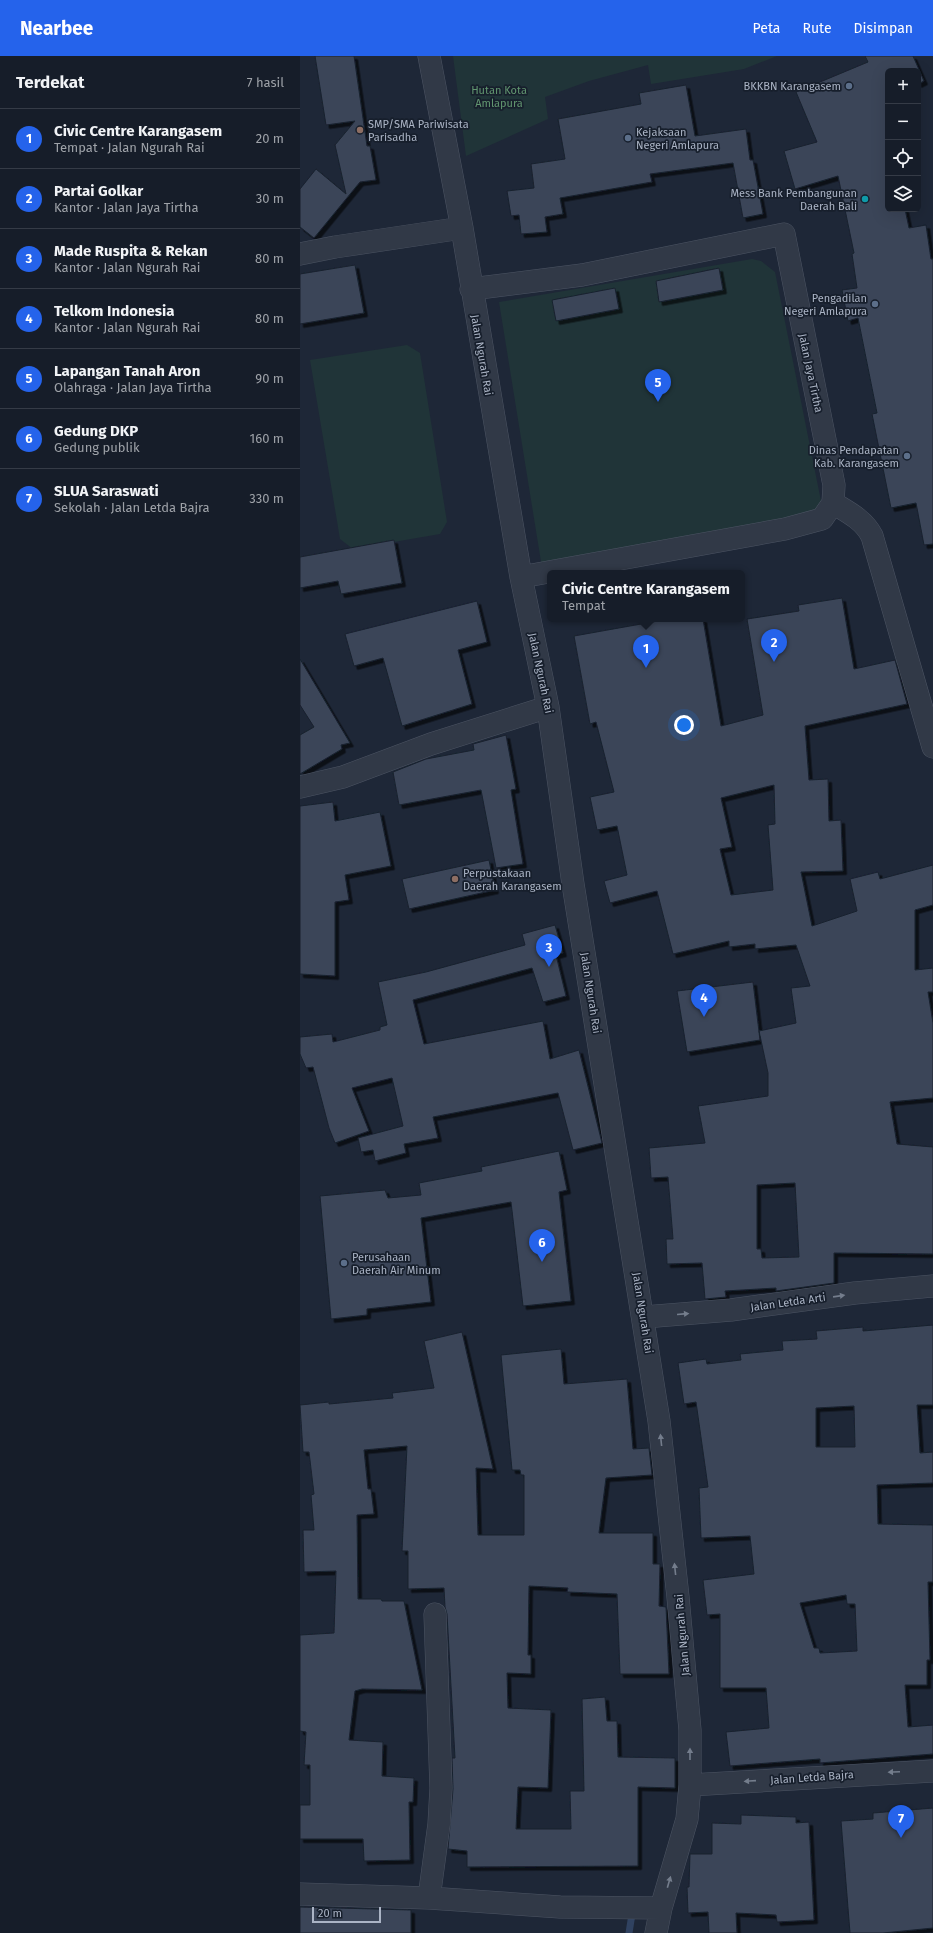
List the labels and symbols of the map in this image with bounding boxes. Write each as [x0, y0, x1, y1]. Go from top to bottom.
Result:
place label: BKKBN Karangasem [744, 80, 841, 93]
marker: BKKBN Karangasem [844, 81, 854, 91]
park label: Hutan Kota Amlapura [471, 84, 527, 110]
place label: SMP/SMA Pariwisata Parisadha [368, 118, 469, 144]
marker: SMP/SMA Pariwisata Parisadha [355, 125, 365, 135]
place label: Kejaksaan Negeri Amlapura [636, 126, 719, 152]
marker: Kejaksaan Negeri Amlapura [623, 133, 633, 143]
place label: Mess Bank Pembangunan Daerah Bali [730, 187, 857, 213]
marker: Mess Bank Pembangunan Daerah Bali [860, 194, 870, 204]
place label: Pengadilan Negeri Amlapura [784, 292, 867, 318]
marker: Pengadilan Negeri Amlapura [870, 299, 880, 309]
street label: Jalan Ngurah Rai [468, 314, 495, 397]
street label: Jalan Jaya Tirtha [796, 332, 825, 414]
pin: 5 [645, 369, 671, 402]
place label: Dinas Pendapatan Kab. Karangasem [809, 444, 899, 470]
marker: Dinas Pendapatan Kab. Karangasem [902, 451, 912, 461]
pin: 2 [761, 629, 787, 662]
street label: Jalan Ngurah Rai [526, 632, 555, 715]
pin: 1 [633, 635, 659, 668]
your location [674, 715, 694, 735]
place label: Perpustakaan Daerah Karangasem [463, 867, 562, 893]
marker: Perpustakaan Daerah Karangasem [450, 874, 460, 884]
pin: 3 [536, 934, 562, 967]
street label: Jalan Ngurah Rai [578, 952, 603, 1035]
pin: 4 [691, 984, 717, 1017]
pin: 6 [529, 1229, 555, 1262]
place label: Perusahaan Daerah Air Minum [352, 1251, 441, 1277]
marker: Perusahaan Daerah Air Minum [339, 1258, 349, 1268]
street label: Jalan Ngurah Rai [630, 1272, 655, 1355]
street label: Jalan Letda Arti [750, 1291, 827, 1314]
one-way arrow [833, 1292, 846, 1299]
one-way arrow [677, 1310, 689, 1317]
one-way arrow [658, 1434, 665, 1446]
one-way arrow [672, 1563, 679, 1575]
street label: Jalan Ngurah Rai [672, 1593, 693, 1676]
one-way arrow [687, 1747, 693, 1760]
street label: Jalan Letda Bajra [770, 1768, 854, 1787]
one-way arrow [887, 1769, 900, 1775]
one-way arrow [744, 1777, 756, 1784]
pin: 7 [888, 1805, 914, 1838]
one-way arrow [666, 1875, 672, 1888]
scale bar [312, 1905, 381, 1924]

